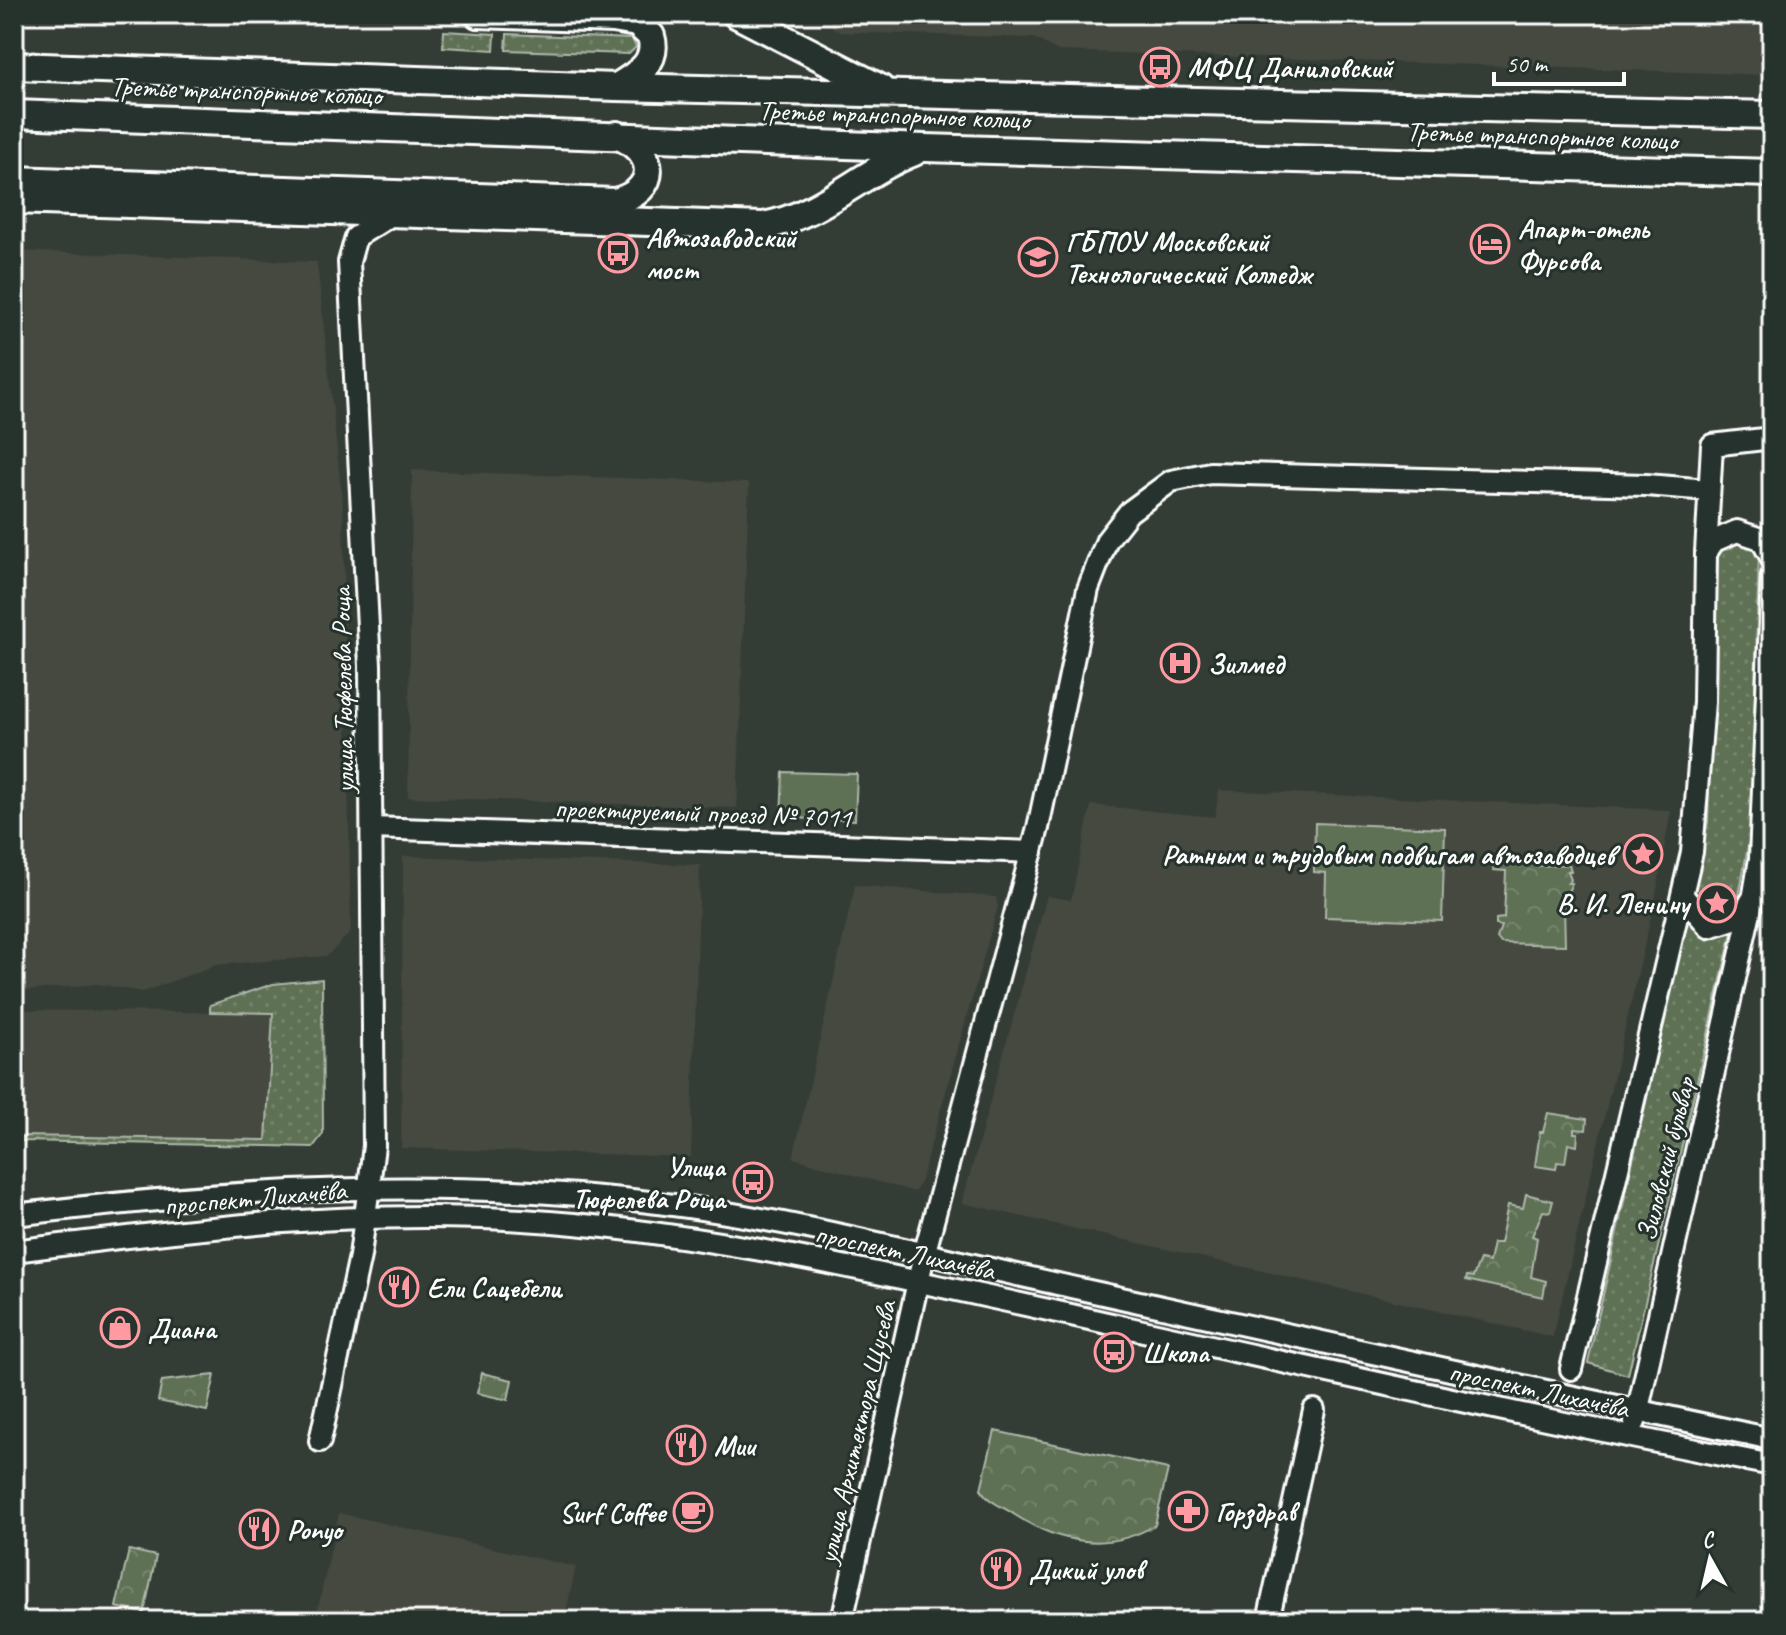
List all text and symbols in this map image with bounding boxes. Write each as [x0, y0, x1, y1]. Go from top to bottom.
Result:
scale bar [1494, 36, 1624, 86]
bus stop icon: МФЦ Даниловский [1139, 46, 1181, 88]
text: 50 m [1506, 49, 1549, 79]
place label: МФЦ Даниловский [1188, 50, 1395, 85]
street label: Третье транспортное кольцо [110, 68, 385, 113]
street label: Третье транспортное кольцо [758, 92, 1033, 137]
street label: Третье транспортное кольцо [1406, 113, 1681, 158]
place label: Апарт-отель Фурсова [1518, 211, 1652, 278]
place label: Автозаводский мост [646, 220, 798, 287]
hotel icon: Апарт-отель Фурсова [1469, 223, 1511, 265]
place label: ГБПОУ Московский Технологический Колледж [1066, 224, 1314, 291]
bus stop icon: Автозаводский мост [597, 232, 639, 274]
school or university icon: ГБПОУ Московский Технологический Колледж [1017, 236, 1059, 278]
street label: улица Тюфелева Роща [323, 584, 362, 795]
hospital icon: Зилмед [1159, 642, 1201, 684]
place label: Зилмед [1208, 646, 1287, 681]
street label: проектируемый проезд № 7011 [554, 790, 854, 835]
place icon: Ратным и трудовым подвигам автозаводцев [1622, 833, 1664, 875]
place label: Ратным и трудовым подвигам автозаводцев [1162, 837, 1621, 873]
place icon: В. И. Ленину [1696, 882, 1738, 924]
place label: В. И. Ленину [1557, 886, 1692, 921]
street label: Зиловский бульвар [1628, 1072, 1703, 1244]
place label: Улица Тюфелева Роща [573, 1149, 728, 1216]
bus stop icon: Улица Тюфелева Роща [732, 1161, 774, 1203]
street label: проспект Лихачёва [162, 1172, 349, 1223]
street label: проспект Лихачёва [812, 1215, 1000, 1288]
restaurant icon: Ели Сацебели [378, 1266, 420, 1308]
place label: Ели Сацебели [427, 1270, 563, 1305]
street label: улица Архитектора Щусева [809, 1296, 904, 1569]
shop icon: Диана [99, 1307, 141, 1349]
place label: Диана [148, 1311, 219, 1346]
bus stop icon: Школа [1093, 1331, 1135, 1373]
place label: Школа [1142, 1335, 1210, 1370]
street label: проспект Лихачёва [1446, 1353, 1634, 1426]
restaurant icon: Muu [665, 1424, 707, 1466]
place label: Muu [714, 1428, 757, 1463]
pharmacy icon: Горздрав [1167, 1490, 1209, 1532]
cafe icon: Surf Coffee [672, 1491, 714, 1533]
place label: Горздрав [1216, 1494, 1301, 1530]
place label: Surf Coffee [559, 1495, 668, 1530]
restaurant icon: Ponyo [238, 1508, 280, 1550]
place label: Ponyo [287, 1512, 345, 1548]
north arrow [1670, 1519, 1750, 1599]
text: С [1700, 1525, 1718, 1555]
restaurant icon: Дикий улов [980, 1548, 1022, 1590]
place label: Дикий улов [1029, 1552, 1148, 1587]

